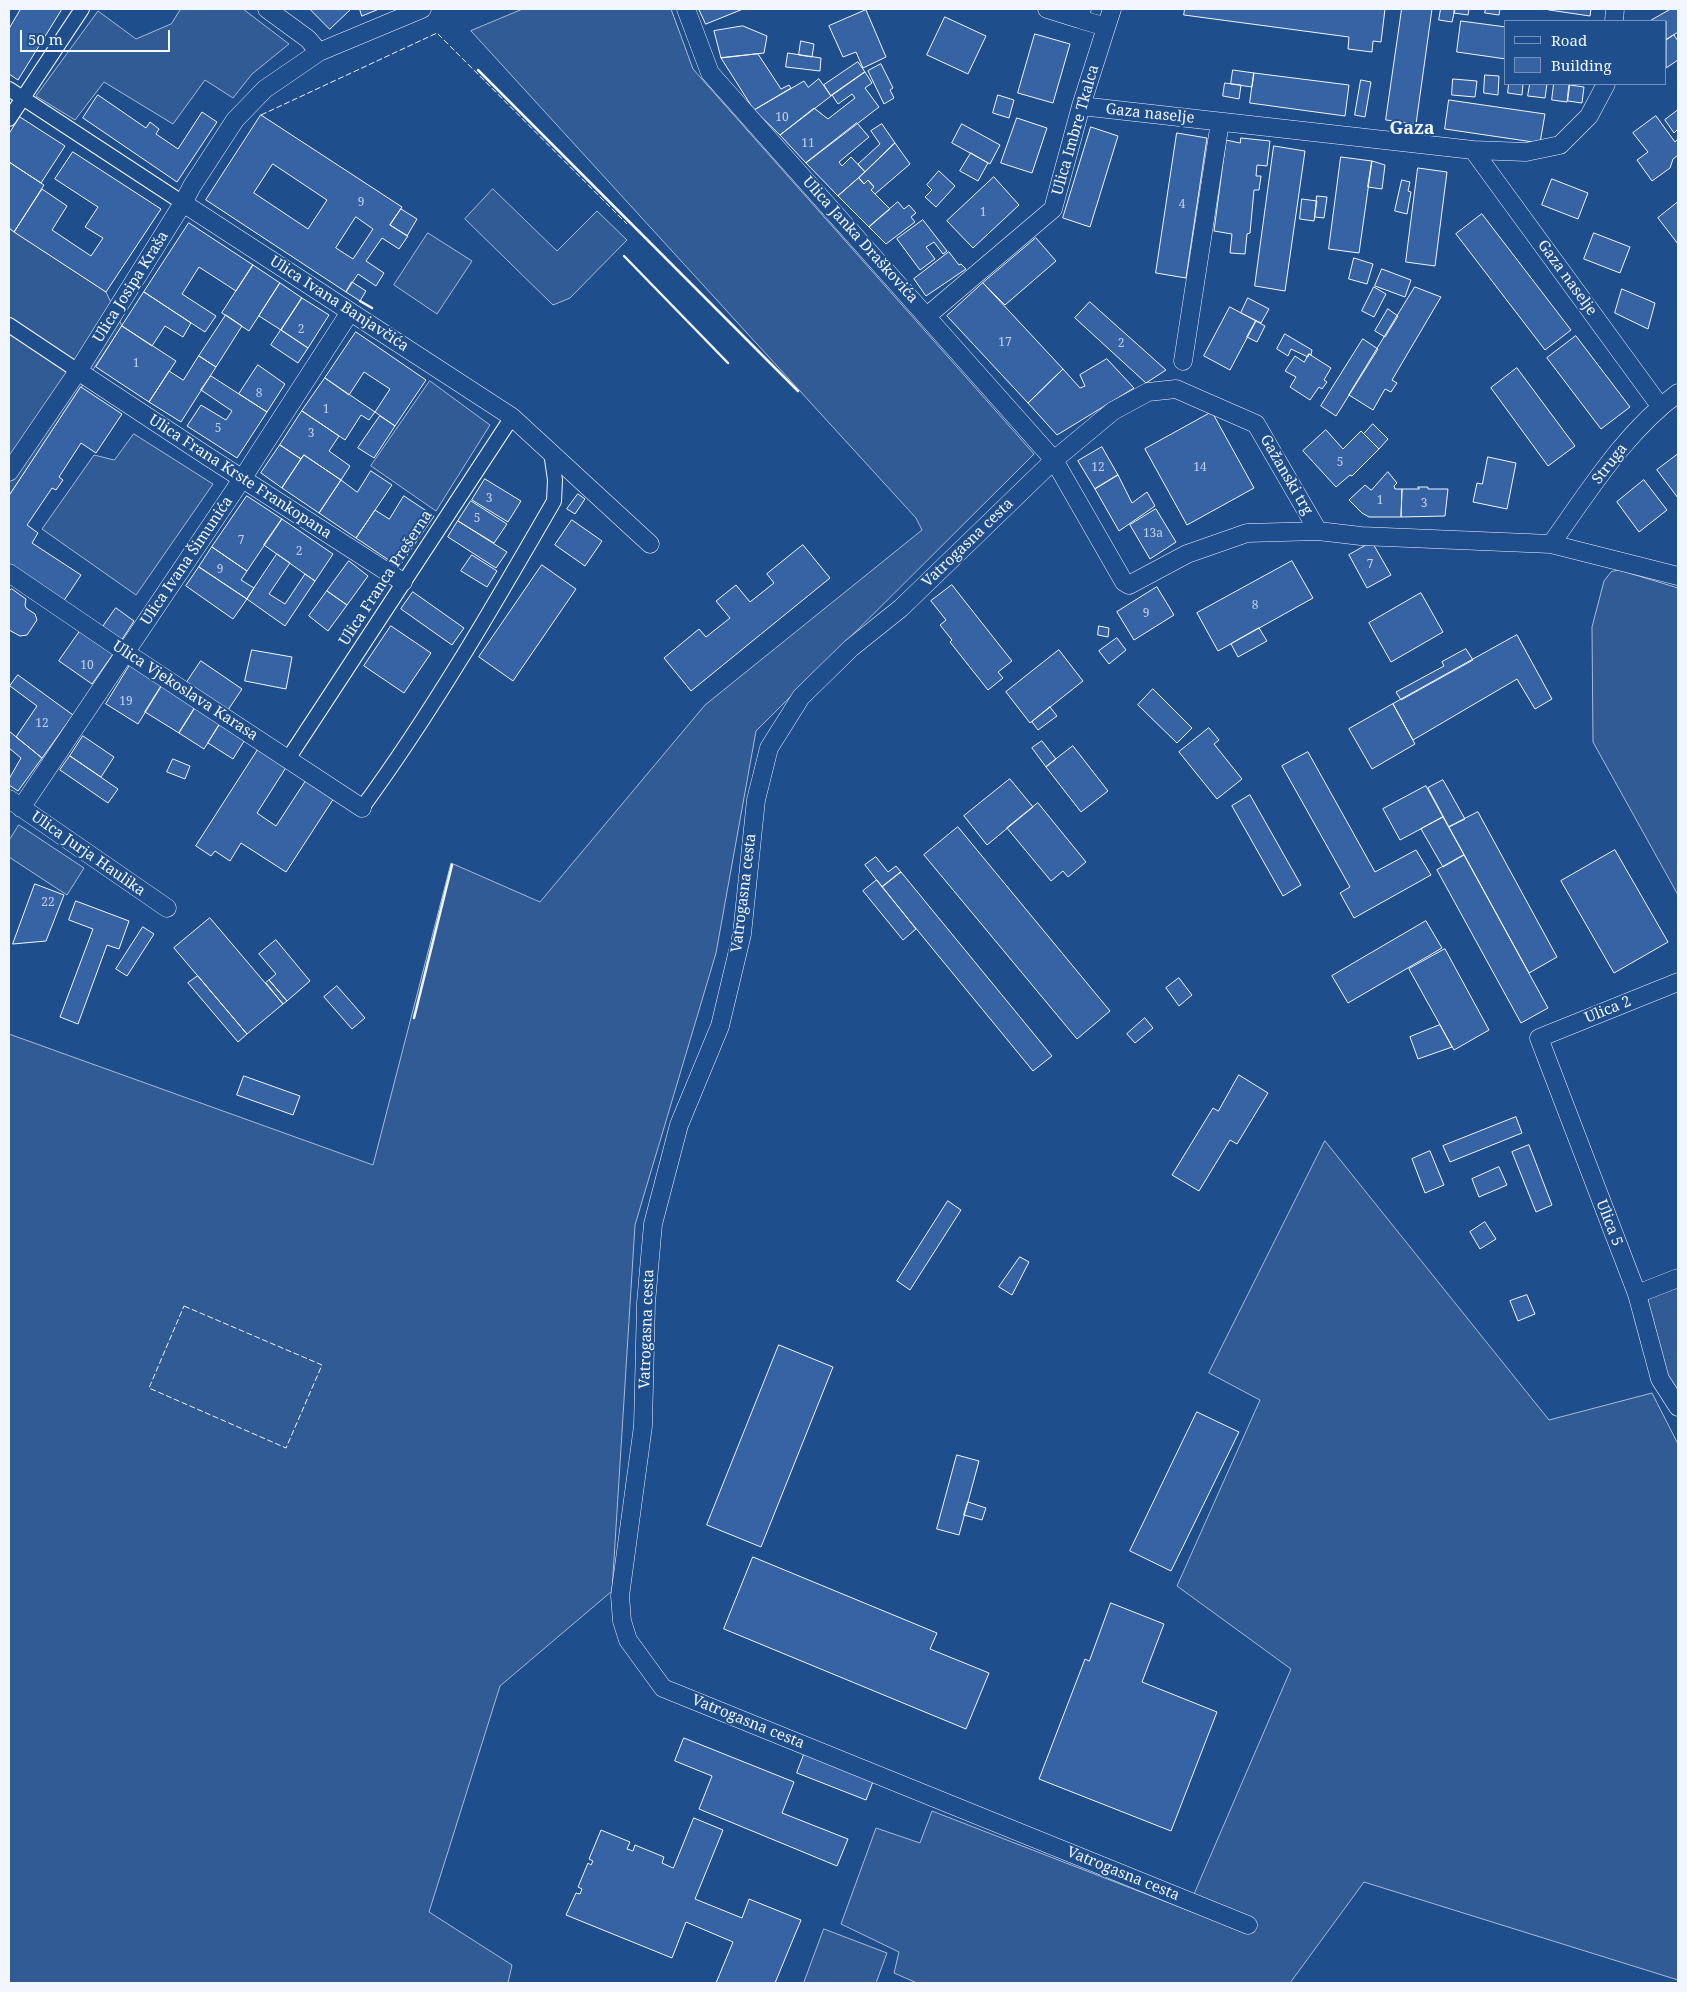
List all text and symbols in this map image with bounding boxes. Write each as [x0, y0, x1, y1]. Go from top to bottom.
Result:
scale bar [22, 20, 172, 52]
legend [1504, 20, 1667, 85]
text: 50 m [28, 29, 63, 49]
text: Road [1551, 30, 1587, 50]
text: Building [1551, 55, 1612, 75]
street label: Ulica Imbre Tkalca [1049, 63, 1103, 197]
street label: Gaza naselje [1105, 100, 1195, 128]
house number: 10 [775, 111, 789, 125]
district label: Gaza [1390, 118, 1434, 140]
house number: 11 [801, 137, 815, 151]
street label: Ulica Janka Draškovića [798, 173, 922, 307]
house number: 9 [358, 196, 364, 210]
house number: 4 [1179, 198, 1185, 212]
house number: 1 [980, 206, 986, 220]
street label: Ulica Josipa Kraša [89, 228, 173, 346]
street label: Gaza naselje [1533, 237, 1601, 319]
street label: Ulica Ivana Banjavčića [266, 252, 412, 356]
house number: 2 [298, 323, 304, 337]
house number: 17 [998, 336, 1012, 350]
house number: 2 [1118, 337, 1124, 351]
house number: 1 [133, 357, 139, 371]
house number: 8 [256, 387, 262, 401]
house number: 1 [323, 403, 329, 417]
street label: Ulica Frana Krste Frankopana [145, 411, 335, 543]
house number: 5 [215, 422, 221, 436]
house number: 3 [308, 427, 314, 441]
street label: Gažanski trg [1256, 432, 1316, 518]
street label: Struga [1589, 440, 1631, 488]
house number: 5 [1337, 456, 1343, 470]
house number: 12 [1091, 461, 1105, 475]
house number: 14 [1193, 461, 1207, 475]
house number: 3 [486, 492, 492, 506]
street label: Ulica Ivana Šimunića [137, 493, 237, 629]
house number: 1 [1377, 494, 1383, 508]
street label: Vatrogasna cesta [919, 495, 1017, 591]
house number: 3 [1421, 497, 1427, 511]
street label: Ulica Franca Prešerna [336, 507, 436, 649]
house number: 5 [474, 512, 480, 526]
house number: 13a [1143, 527, 1163, 541]
house number: 7 [238, 534, 244, 548]
house number: 2 [296, 545, 302, 559]
house number: 7 [1367, 558, 1373, 572]
house number: 9 [217, 563, 223, 577]
house number: 8 [1252, 599, 1258, 613]
house number: 9 [1143, 607, 1149, 621]
street label: Ulica Vjekoslava Karasa [109, 637, 261, 745]
house number: 10 [80, 659, 94, 673]
house number: 19 [119, 695, 133, 709]
house number: 12 [35, 717, 49, 731]
street label: Ulica Jurja Haulika [27, 808, 149, 900]
street label: Vatrogasna cesta [728, 832, 760, 954]
house number: 22 [41, 896, 55, 910]
street label: Ulica 2 [1582, 993, 1634, 1027]
street label: Ulica 5 [1592, 1197, 1626, 1249]
street label: Vatrogasna cesta [636, 1269, 658, 1389]
street label: Vatrogasna cesta [689, 1691, 807, 1753]
street label: Vatrogasna cesta [1064, 1843, 1182, 1905]

